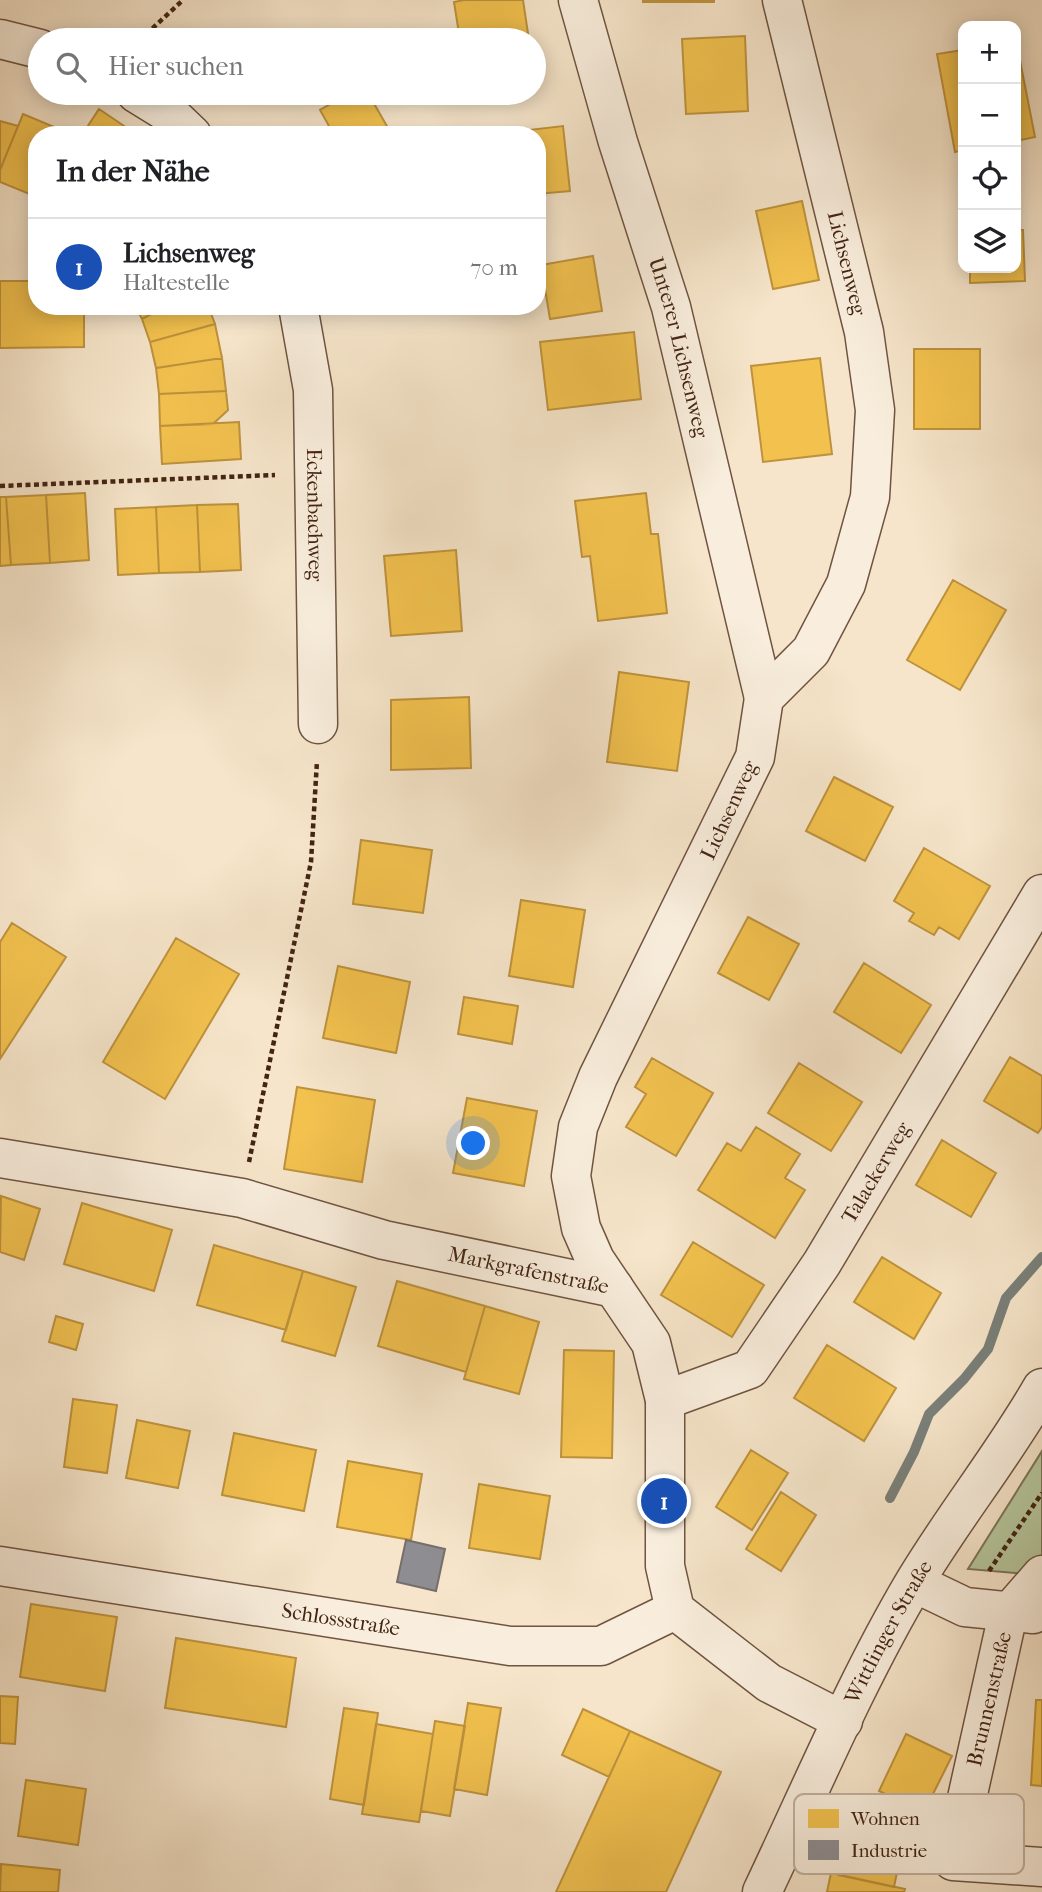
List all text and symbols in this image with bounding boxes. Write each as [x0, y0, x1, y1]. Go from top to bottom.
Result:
map controls [958, 21, 1021, 273]
button: + [958, 21, 1021, 84]
search box [28, 28, 546, 105]
icon: search [52, 48, 90, 86]
text: Hier suchen [108, 51, 244, 82]
button: − [958, 84, 1021, 147]
button: locate [958, 147, 1021, 210]
text: In der Nähe [56, 154, 210, 189]
street label: Lichsenweg [823, 209, 872, 318]
button: layers [958, 210, 1021, 273]
text: Lichsenweg [123, 238, 255, 269]
text: 1 [75, 254, 83, 281]
text: 70 m [470, 254, 518, 281]
street label: Unterer Lichsenweg [644, 254, 714, 441]
text: Haltestelle [123, 269, 230, 296]
street label: Eckenbachweg [302, 448, 328, 582]
street label: Lichsenweg [696, 756, 763, 863]
street label: Talackerweg [837, 1117, 916, 1227]
your location [456, 1126, 490, 1160]
street label: Markgrafenstraße [446, 1242, 611, 1299]
pin: 1 [641, 1475, 687, 1527]
street label: Wittlinger Straße [839, 1556, 937, 1709]
street label: Schlossstraße [280, 1598, 402, 1641]
street label: Brunnenstraße [962, 1629, 1016, 1769]
legend [794, 1794, 1024, 1874]
text: Wohnen [850, 1808, 920, 1830]
text: Industrie [851, 1840, 927, 1862]

